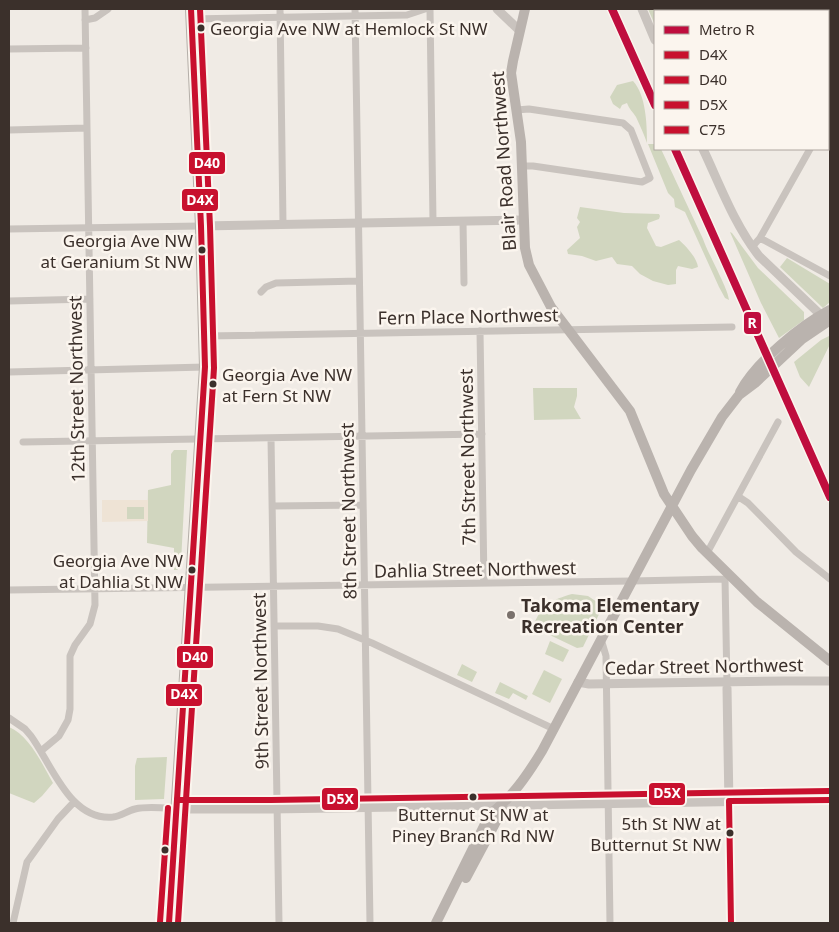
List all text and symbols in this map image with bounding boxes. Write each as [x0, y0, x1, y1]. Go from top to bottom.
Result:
legend [654, 10, 829, 150]
place label: Georgia Ave NW at Hemlock St NW [210, 17, 488, 40]
text: Metro R [699, 19, 755, 39]
marker: Georgia Ave NW at Hemlock St NW [196, 23, 206, 33]
text: D4X [699, 44, 728, 64]
text: D40 [699, 69, 727, 89]
street label: Blair Road Northwest [485, 70, 521, 252]
text: D5X [699, 94, 728, 114]
text: C75 [699, 119, 726, 139]
line badge: D40 [188, 151, 226, 175]
text: D40 [194, 153, 220, 172]
line badge: D4X [181, 188, 219, 212]
text: D4X [186, 190, 214, 209]
place label: Georgia Ave NW at Geranium St NW [40, 229, 193, 273]
marker: Georgia Ave NW at Geranium St NW [197, 245, 207, 255]
street label: 12th Street Northwest [62, 295, 90, 483]
street label: Fern Place Northwest [377, 302, 559, 330]
line badge: R [743, 311, 762, 335]
text: R [747, 313, 757, 332]
place label: Georgia Ave NW at Fern St NW [222, 363, 352, 407]
street label: 7th Street Northwest [453, 368, 481, 545]
marker: Georgia Ave NW at Fern St NW [208, 379, 218, 389]
street label: 8th Street Northwest [334, 422, 362, 599]
place label: Georgia Ave NW at Dahlia St NW [53, 549, 183, 593]
street label: Dahlia Street Northwest [374, 555, 577, 583]
marker: Georgia Ave NW at Dahlia St NW [187, 565, 197, 575]
street label: 9th Street Northwest [246, 592, 274, 769]
place label: Takoma Elementary Recreation Center [521, 593, 700, 638]
marker: Takoma Elementary Recreation Center [505, 609, 517, 621]
line badge: D40 [176, 645, 214, 669]
text: D40 [182, 647, 208, 666]
street label: Cedar Street Northwest [604, 652, 804, 680]
line badge: D4X [165, 683, 203, 707]
text: D4X [170, 684, 198, 703]
line badge: D5X [648, 782, 686, 806]
text: D5X [653, 783, 681, 802]
line badge: D5X [321, 787, 359, 811]
text: D5X [326, 789, 354, 808]
marker: Butternut St NW at Piney Branch Rd NW [468, 792, 478, 802]
place label: Butternut St NW at Piney Branch Rd NW [392, 803, 554, 847]
place label: 5th St NW at Butternut St NW [590, 812, 721, 856]
marker: 5th St NW at Butternut St NW [725, 828, 735, 838]
unlabelled marker [160, 845, 170, 855]

